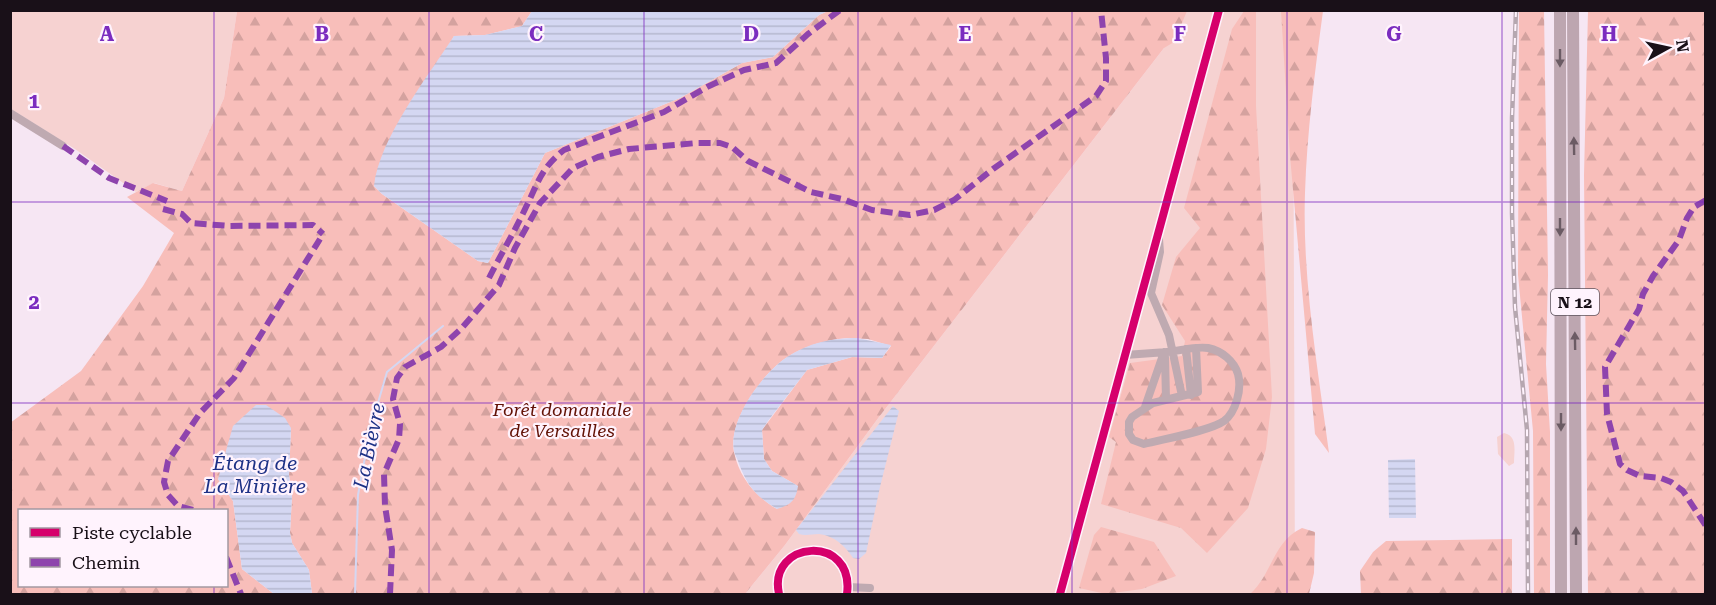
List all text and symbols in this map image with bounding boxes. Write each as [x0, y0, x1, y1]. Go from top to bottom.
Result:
north arrow [1638, 18, 1698, 78]
text: A [100, 22, 115, 46]
text: B [315, 22, 329, 46]
text: C [529, 22, 543, 46]
text: D [743, 22, 759, 46]
text: E [959, 22, 972, 46]
text: F [1174, 22, 1186, 46]
text: G [1386, 22, 1402, 46]
text: H [1601, 22, 1617, 46]
text: N [1672, 39, 1693, 53]
one-way arrow [1555, 48, 1565, 67]
text: 1 [28, 89, 40, 113]
one-way arrow [1569, 137, 1578, 156]
one-way arrow [1555, 217, 1565, 236]
road number: N 12 [1551, 289, 1599, 315]
text: 2 [28, 290, 40, 314]
one-way arrow [1570, 332, 1580, 351]
park label: Forêt domaniale de Versailles [492, 399, 631, 441]
water label: La Bièvre [348, 401, 390, 492]
one-way arrow [1556, 412, 1566, 431]
water label: Étang de La Minière [203, 451, 306, 498]
legend [18, 509, 228, 587]
text: Piste cyclable [72, 522, 192, 543]
one-way arrow [1571, 527, 1581, 546]
text: Chemin [72, 552, 141, 573]

